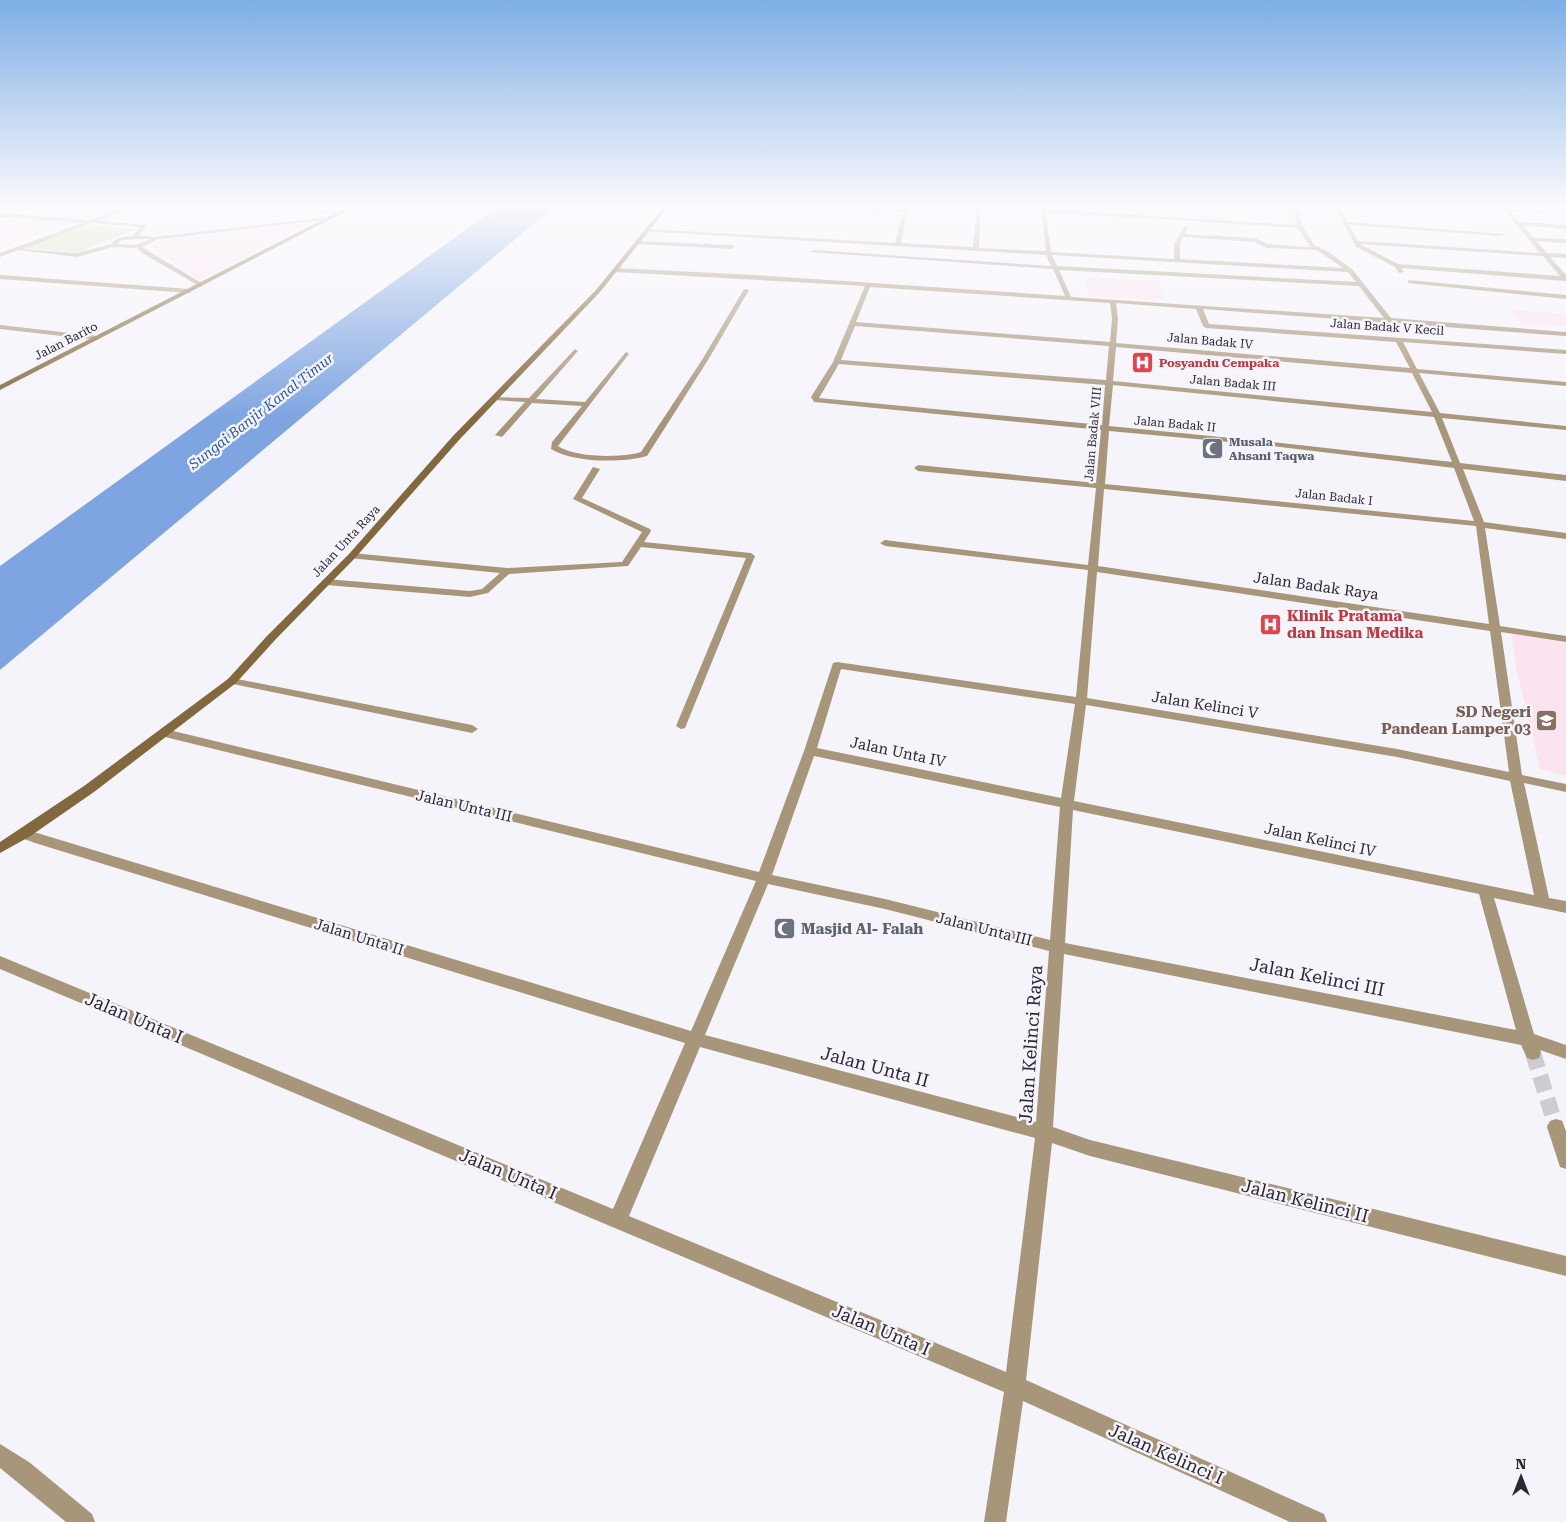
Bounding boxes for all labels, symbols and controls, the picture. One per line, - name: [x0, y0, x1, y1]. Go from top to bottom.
- street label: Jalan Badak V Kecil: [1330, 316, 1445, 338]
- street label: Jalan Barito: [32, 319, 100, 363]
- street label: Jalan Badak IV: [1167, 330, 1254, 352]
- water label: Sungai Banjir Kanal Timur: [185, 350, 337, 473]
- hospital icon: Posyandu Cempaka: [1131, 351, 1155, 375]
- place label: Posyandu Cempaka: [1159, 356, 1279, 370]
- street label: Jalan Badak III: [1189, 372, 1277, 394]
- street label: Jalan Badak VIII: [1082, 386, 1104, 482]
- street label: Jalan Badak II: [1133, 413, 1217, 435]
- place label: Musala Ahsani Taqwa: [1229, 435, 1314, 463]
- mosque icon: Musala Ahsani Taqwa: [1201, 437, 1225, 461]
- street label: Jalan Badak I: [1295, 486, 1373, 508]
- street label: Jalan Unta Raya: [309, 502, 383, 580]
- street label: Jalan Badak Raya: [1252, 568, 1380, 604]
- place label: Klinik Pratama dan Insan Medika: [1287, 607, 1423, 642]
- hospital icon: Klinik Pratama dan Insan Medika: [1259, 613, 1283, 637]
- street label: Jalan Kelinci V: [1150, 688, 1260, 722]
- place label: SD Negeri Pandean Lamper 03: [1381, 703, 1532, 738]
- school or university icon: SD Negeri Pandean Lamper 03: [1535, 709, 1559, 733]
- street label: Jalan Unta IV: [848, 733, 948, 771]
- street label: Jalan Unta III: [414, 786, 514, 826]
- street label: Jalan Kelinci IV: [1263, 819, 1378, 861]
- street label: Jalan Unta III: [934, 908, 1034, 950]
- street label: Jalan Unta II: [312, 915, 406, 959]
- mosque icon: Masjid Al- Falah: [773, 917, 797, 941]
- place label: Masjid Al- Falah: [801, 920, 923, 938]
- street label: Jalan Kelinci III: [1248, 953, 1386, 1000]
- street label: Jalan Kelinci Raya: [1015, 964, 1047, 1124]
- street label: Jalan Unta I: [82, 987, 186, 1048]
- street label: Jalan Unta II: [819, 1042, 931, 1091]
- street label: Jalan Unta I: [456, 1143, 560, 1204]
- street label: Jalan Kelinci II: [1239, 1175, 1371, 1226]
- street label: Jalan Unta I: [829, 1299, 933, 1360]
- street label: Jalan Kelinci I: [1106, 1419, 1227, 1488]
- north arrow: [1496, 1452, 1546, 1502]
- text: N: [1516, 1456, 1527, 1472]

